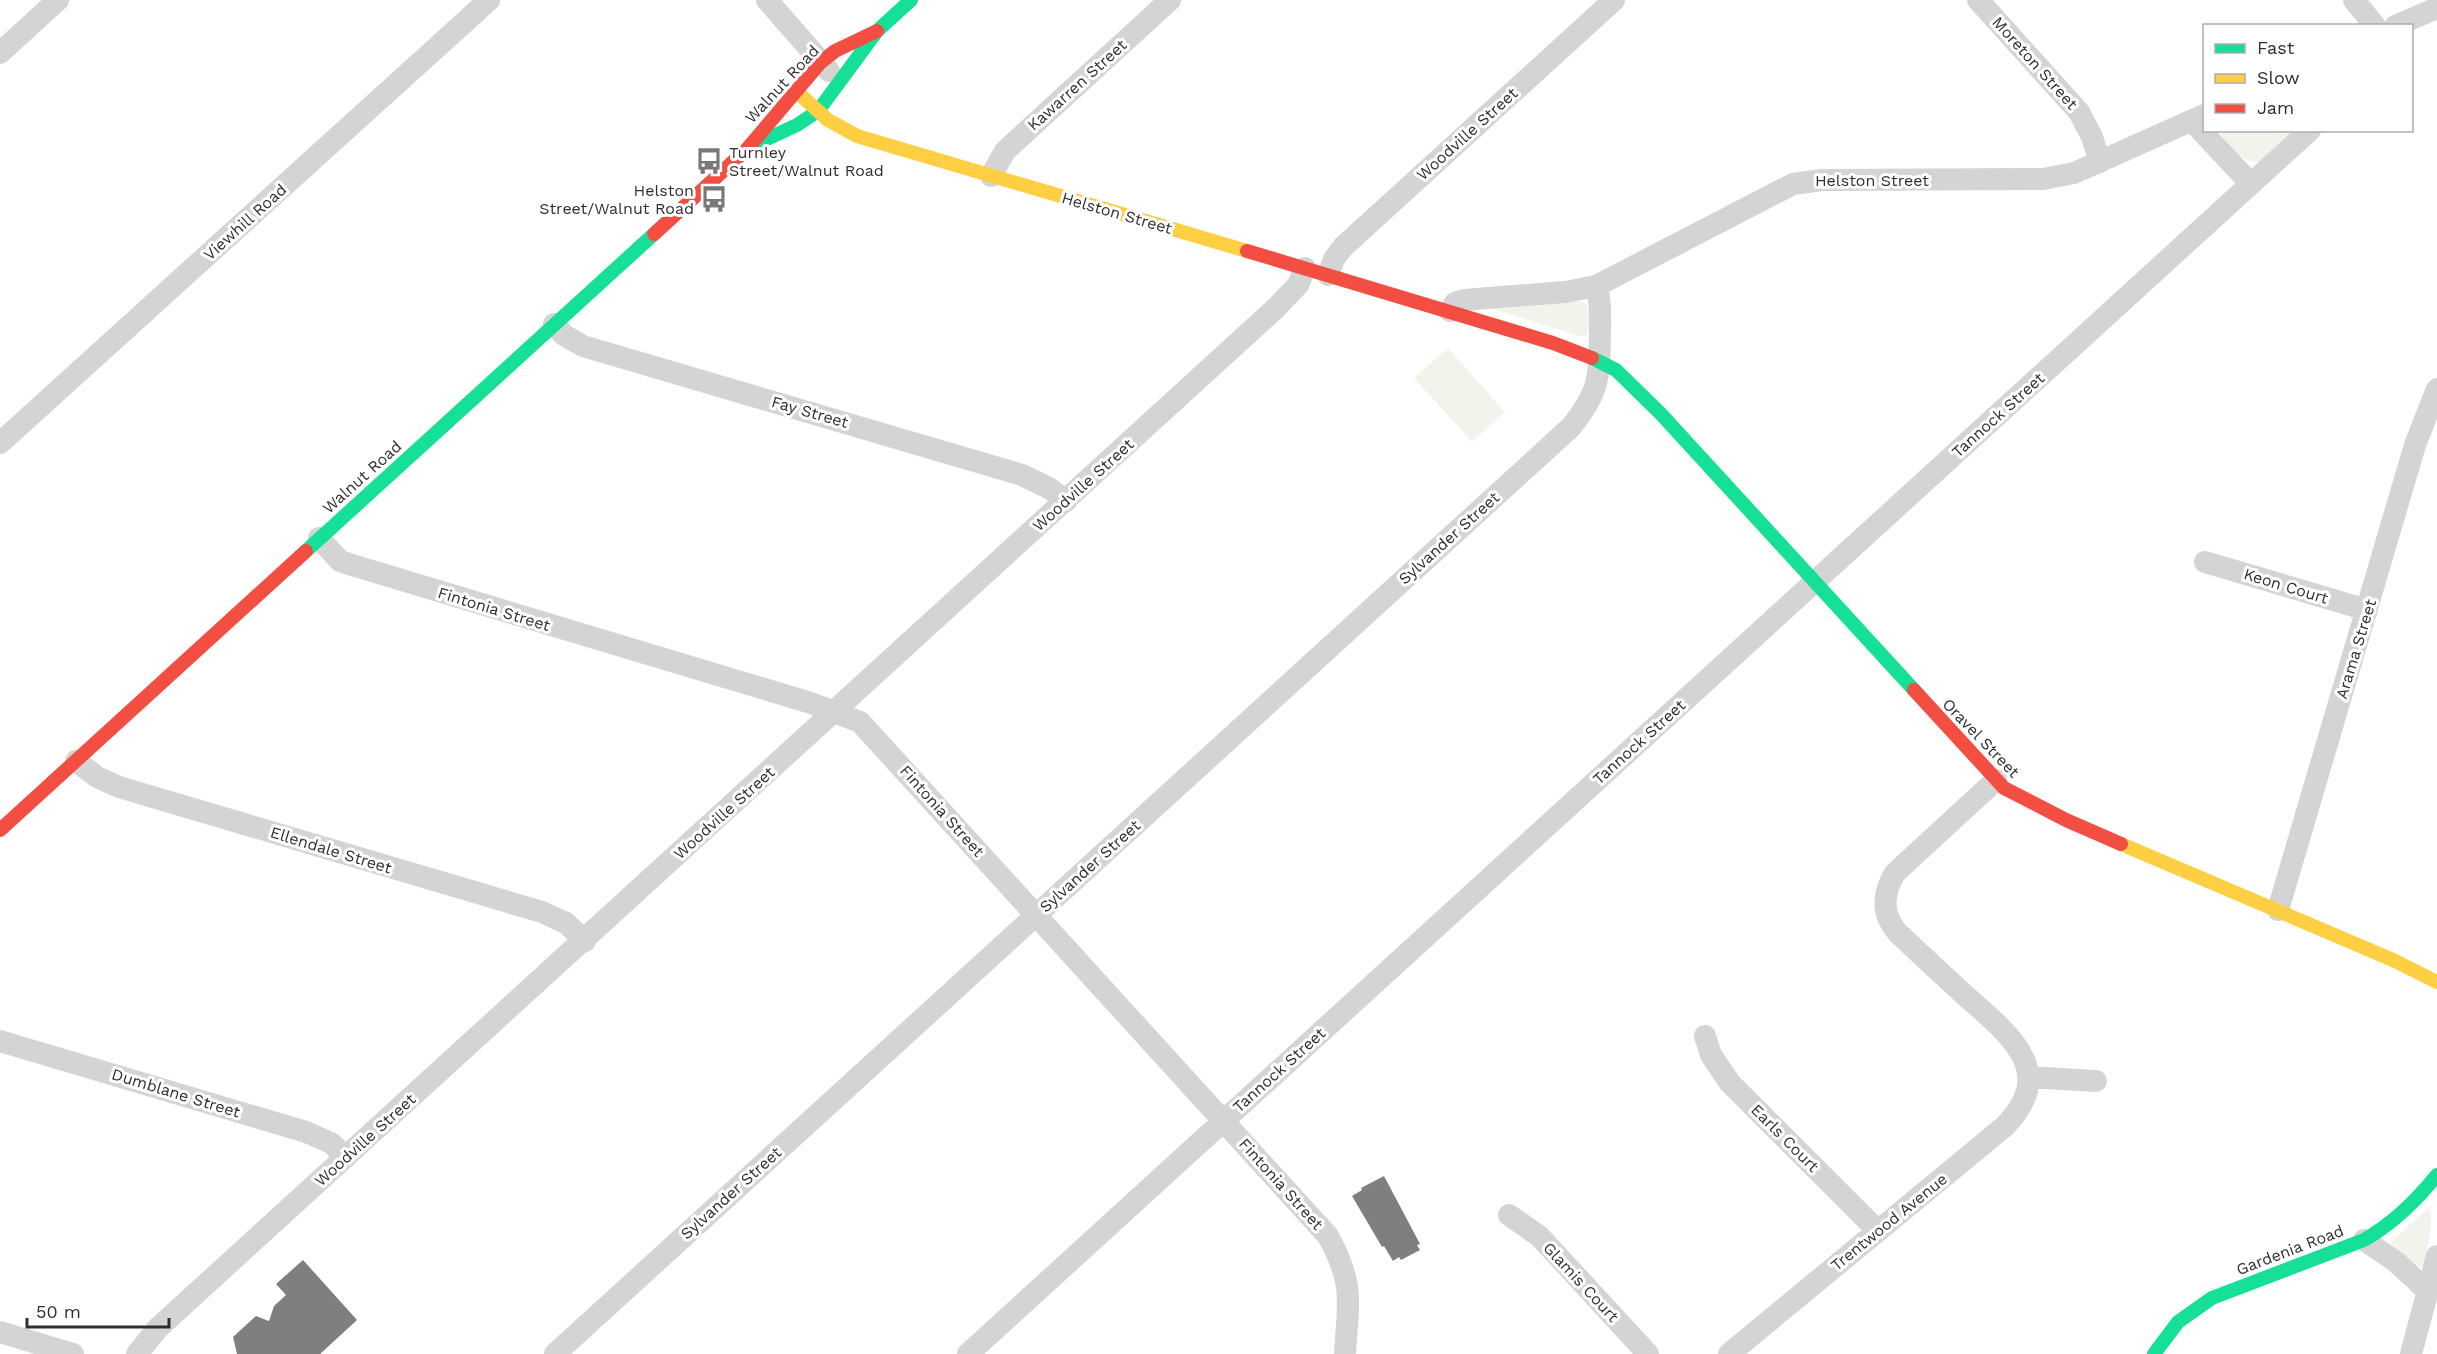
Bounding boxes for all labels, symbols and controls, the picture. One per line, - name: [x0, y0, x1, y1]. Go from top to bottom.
- street label: Moreton Street: [1988, 13, 2082, 114]
- legend: [2203, 24, 2413, 132]
- street label: Kawarren Street: [1023, 35, 1131, 135]
- text: Fast: [2257, 37, 2295, 58]
- street label: Walnut Road: [741, 41, 823, 127]
- text: Slow: [2257, 67, 2300, 88]
- street label: Woodville Street: [1413, 83, 1522, 184]
- text: Jam: [2257, 97, 2294, 118]
- place label: Turnley Street/Walnut Road: [729, 143, 884, 180]
- bus stop icon: Turnley Street/Walnut Road: [694, 146, 724, 176]
- street label: Helston Street: [1815, 171, 1929, 190]
- street label: Viewhill Road: [200, 180, 290, 264]
- place label: Helston Street/Walnut Road: [539, 181, 694, 218]
- bus stop icon: Helston Street/Walnut Road: [699, 184, 729, 214]
- street label: Helston Street: [1060, 188, 1175, 238]
- street label: Tannock Street: [1948, 368, 2048, 461]
- street label: Fay Street: [769, 392, 851, 432]
- street label: Woodville Street: [1029, 434, 1138, 535]
- street label: Walnut Road: [319, 437, 405, 517]
- street label: Sylvander Street: [1395, 488, 1503, 588]
- street label: Keon Court: [2242, 564, 2331, 608]
- street label: Fintonia Street: [435, 583, 553, 635]
- street label: Arama Street: [2332, 596, 2380, 701]
- street label: Tannock Street: [1589, 695, 1689, 788]
- street label: Oravel Street: [1939, 695, 2024, 782]
- street label: Fintonia Street: [896, 761, 988, 861]
- street label: Woodville Street: [670, 762, 779, 863]
- street label: Sylvander Street: [1036, 816, 1144, 916]
- street label: Ellendale Street: [268, 823, 394, 878]
- street label: Tannock Street: [1229, 1023, 1329, 1116]
- street label: Dumblane Street: [109, 1064, 243, 1122]
- street label: Woodville Street: [311, 1089, 420, 1190]
- street label: Earls Court: [1747, 1100, 1823, 1176]
- street label: Fintonia Street: [1235, 1134, 1327, 1234]
- street label: Sylvander Street: [677, 1143, 785, 1243]
- street label: Trentwood Avenue: [1827, 1169, 1951, 1275]
- street label: Gardenia Road: [2234, 1221, 2346, 1279]
- street label: Glamis Court: [1539, 1238, 1623, 1326]
- scale bar: [27, 1291, 170, 1329]
- text: 50 m: [36, 1301, 81, 1322]

